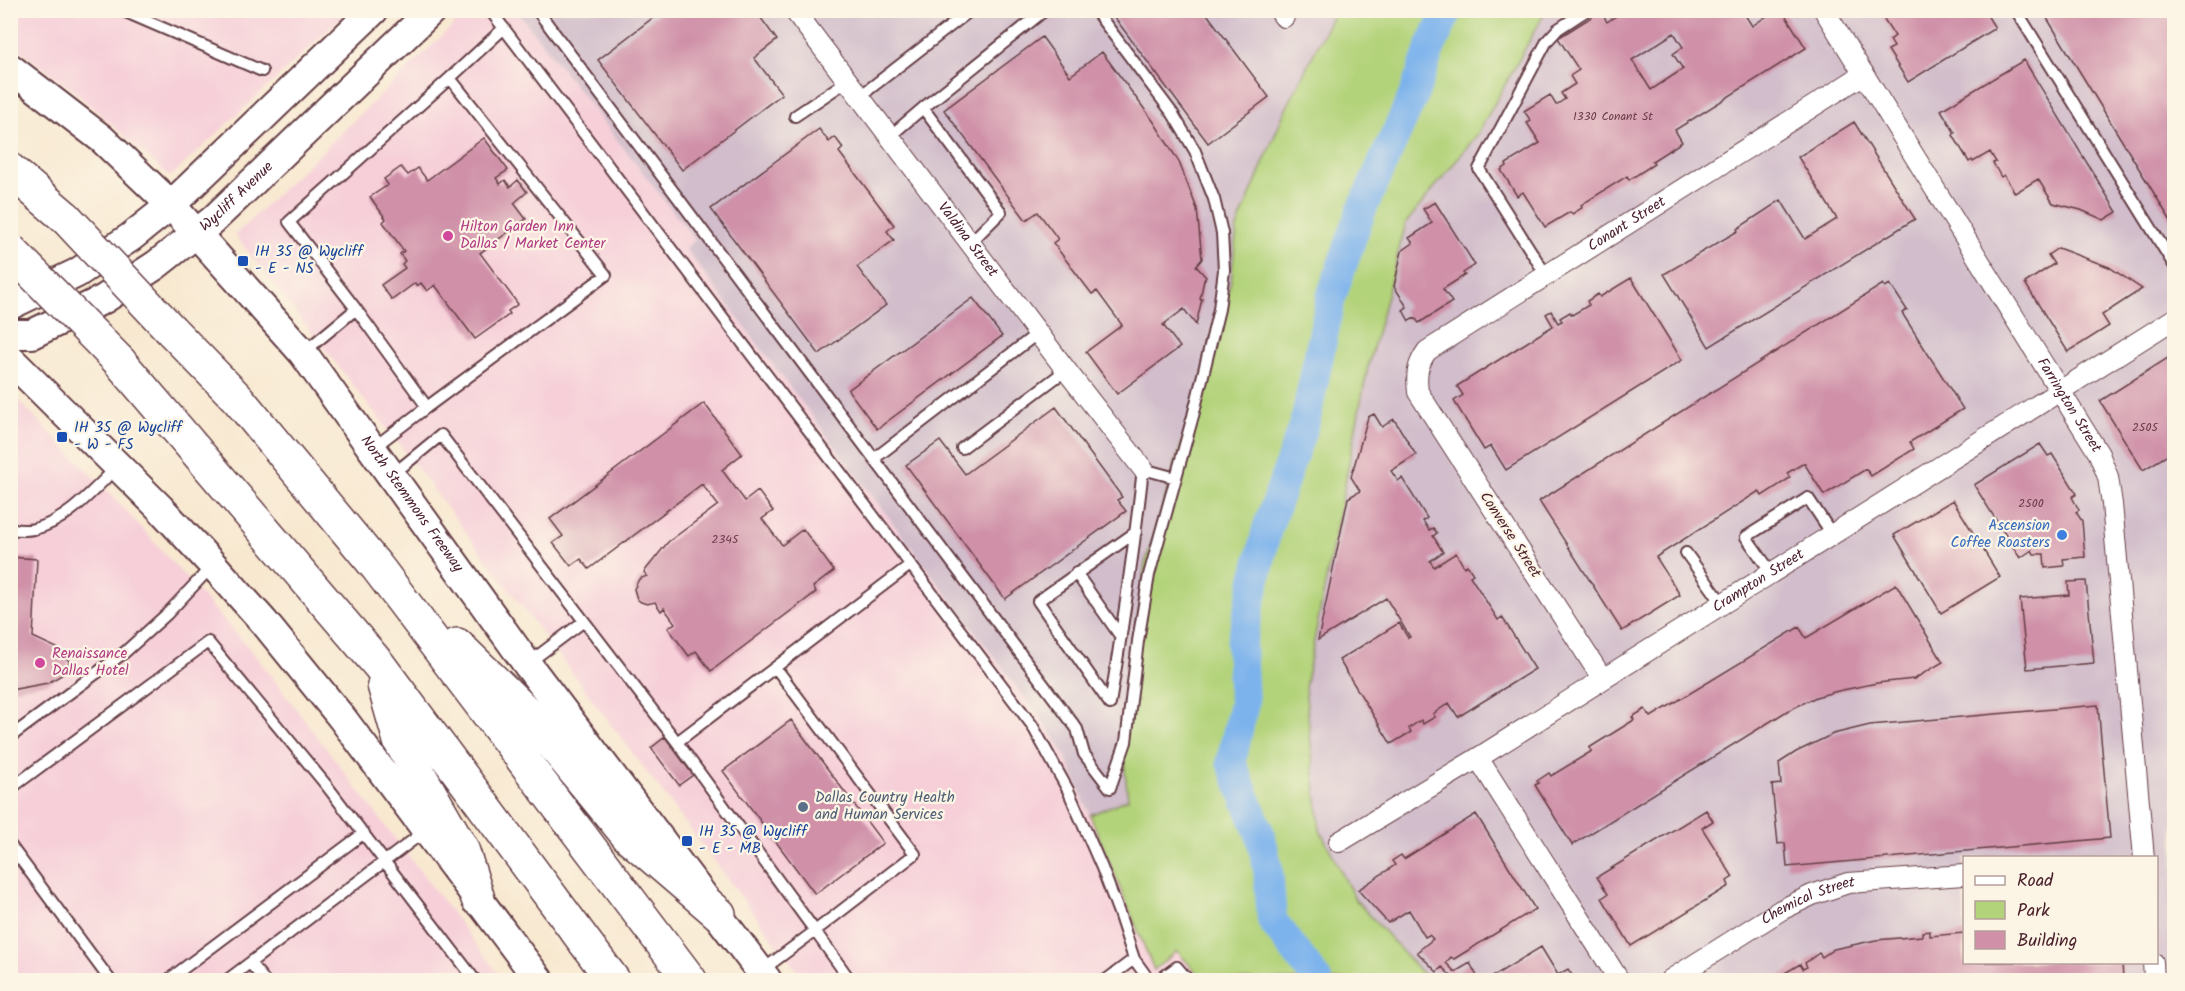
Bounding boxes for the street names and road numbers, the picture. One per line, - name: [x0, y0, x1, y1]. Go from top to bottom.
- street label: Wycliff Avenue: [195, 156, 279, 238]
- street label: Conant Street: [1583, 190, 1671, 258]
- street label: Valdina Street: [931, 197, 1004, 283]
- street label: Farrington Street: [2030, 353, 2108, 458]
- street label: North Stemmons Freeway: [354, 430, 470, 578]
- street label: Converse Street: [1473, 487, 1547, 583]
- street label: Crampton Street: [1708, 543, 1809, 619]
- street label: Chemical Street: [1756, 871, 1856, 932]

